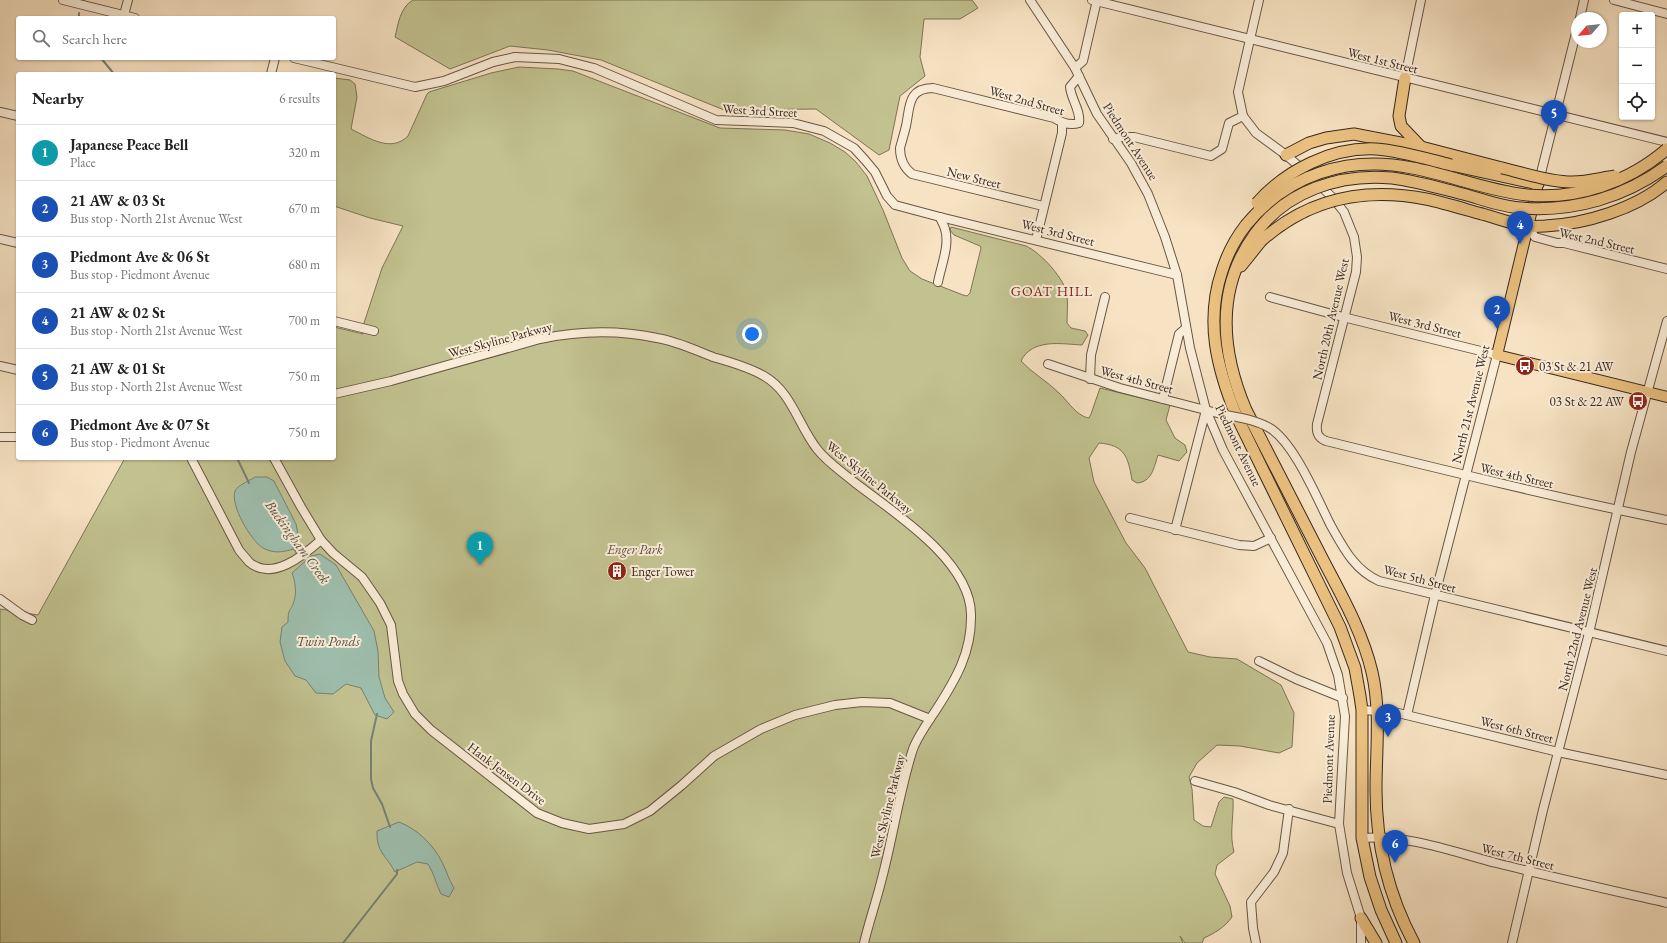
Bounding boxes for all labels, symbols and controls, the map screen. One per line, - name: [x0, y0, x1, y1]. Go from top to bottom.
- north arrow: [1571, 12, 1607, 48]
- map controls: [1619, 12, 1655, 120]
- button: +: [1619, 12, 1655, 48]
- search box: [16, 16, 336, 60]
- icon: search: [30, 27, 52, 49]
- text: Search here: [62, 29, 127, 48]
- street label: West 1st Street: [1346, 43, 1420, 77]
- button: −: [1619, 48, 1655, 84]
- street label: West 2nd Street: [987, 82, 1066, 119]
- button: locate: [1619, 84, 1655, 120]
- text: Nearby: [32, 87, 84, 109]
- text: 6 results: [279, 90, 320, 107]
- street label: Piedmont Avenue: [1099, 99, 1162, 183]
- street label: West 3rd Street: [722, 100, 798, 121]
- pin: 5: [1541, 100, 1567, 133]
- text: Japanese Peace Bell: [70, 135, 188, 154]
- text: 1: [42, 144, 48, 161]
- text: 320 m: [289, 144, 320, 161]
- text: Place: [70, 154, 96, 171]
- street label: New Street: [945, 163, 1003, 192]
- text: 21 AW & 03 St: [70, 191, 165, 210]
- text: 2: [42, 200, 48, 217]
- text: 670 m: [289, 200, 320, 217]
- text: Bus stop · North 21st Avenue West: [70, 210, 242, 227]
- pin: 4: [1507, 211, 1533, 244]
- street label: West 3rd Street: [1019, 215, 1096, 250]
- street label: West 2nd Street: [1557, 223, 1637, 257]
- text: Piedmont Ave & 06 St: [70, 247, 210, 266]
- text: 3: [42, 256, 48, 273]
- text: 680 m: [289, 256, 320, 273]
- street label: North 20th Avenue West: [1308, 257, 1353, 382]
- text: Bus stop · Piedmont Avenue: [70, 266, 210, 283]
- district label: GOAT HILL: [1011, 282, 1093, 300]
- pin: 2: [1484, 296, 1510, 329]
- text: 21 AW & 02 St: [70, 303, 165, 322]
- street label: West 3rd Street: [1386, 307, 1463, 342]
- text: 4: [42, 312, 48, 329]
- text: 700 m: [289, 312, 320, 329]
- street label: West Skyline Parkway: [446, 317, 554, 362]
- text: Bus stop · North 21st Avenue West: [70, 322, 242, 339]
- your location: [742, 324, 762, 344]
- street label: North 21st Avenue West: [1448, 343, 1493, 465]
- bus stop icon: 03 St & 21 AW: [1514, 355, 1536, 377]
- place label: 03 St & 21 AW: [1539, 358, 1614, 375]
- text: 21 AW & 01 St: [70, 359, 165, 378]
- street label: West 4th Street: [1099, 362, 1175, 397]
- text: 5: [42, 368, 48, 385]
- text: 750 m: [289, 368, 320, 385]
- text: Bus stop · North 21st Avenue West: [70, 378, 242, 395]
- bus stop icon: 03 St & 22 AW: [1627, 390, 1649, 412]
- place label: 03 St & 22 AW: [1550, 393, 1625, 410]
- street label: Piedmont Avenue: [1211, 401, 1266, 489]
- text: Piedmont Ave & 07 St: [70, 415, 210, 434]
- text: 6: [42, 424, 48, 441]
- text: 750 m: [289, 424, 320, 441]
- text: Bus stop · Piedmont Avenue: [70, 434, 210, 451]
- street label: West Skyline Parkway: [823, 437, 917, 518]
- street label: West 4th Street: [1479, 459, 1555, 492]
- water label: Buckingham Creek: [261, 496, 335, 588]
- pin: 1: [467, 532, 493, 565]
- park label: Enger Park: [606, 541, 663, 558]
- building icon: Enger Tower: [606, 560, 628, 582]
- street label: West 5th Street: [1382, 561, 1458, 596]
- place label: Enger Tower: [631, 563, 695, 580]
- street label: North 22nd Avenue West: [1554, 566, 1601, 693]
- water label: Twin Ponds: [296, 632, 360, 650]
- pin: 3: [1375, 704, 1401, 737]
- street label: West 6th Street: [1479, 712, 1555, 747]
- street label: Piedmont Avenue: [1318, 714, 1339, 804]
- street label: Hank Jensen Drive: [464, 738, 549, 809]
- street label: West Skyline Parkway: [866, 752, 909, 860]
- pin: 6: [1382, 830, 1408, 863]
- street label: West 7th Street: [1480, 839, 1556, 874]

